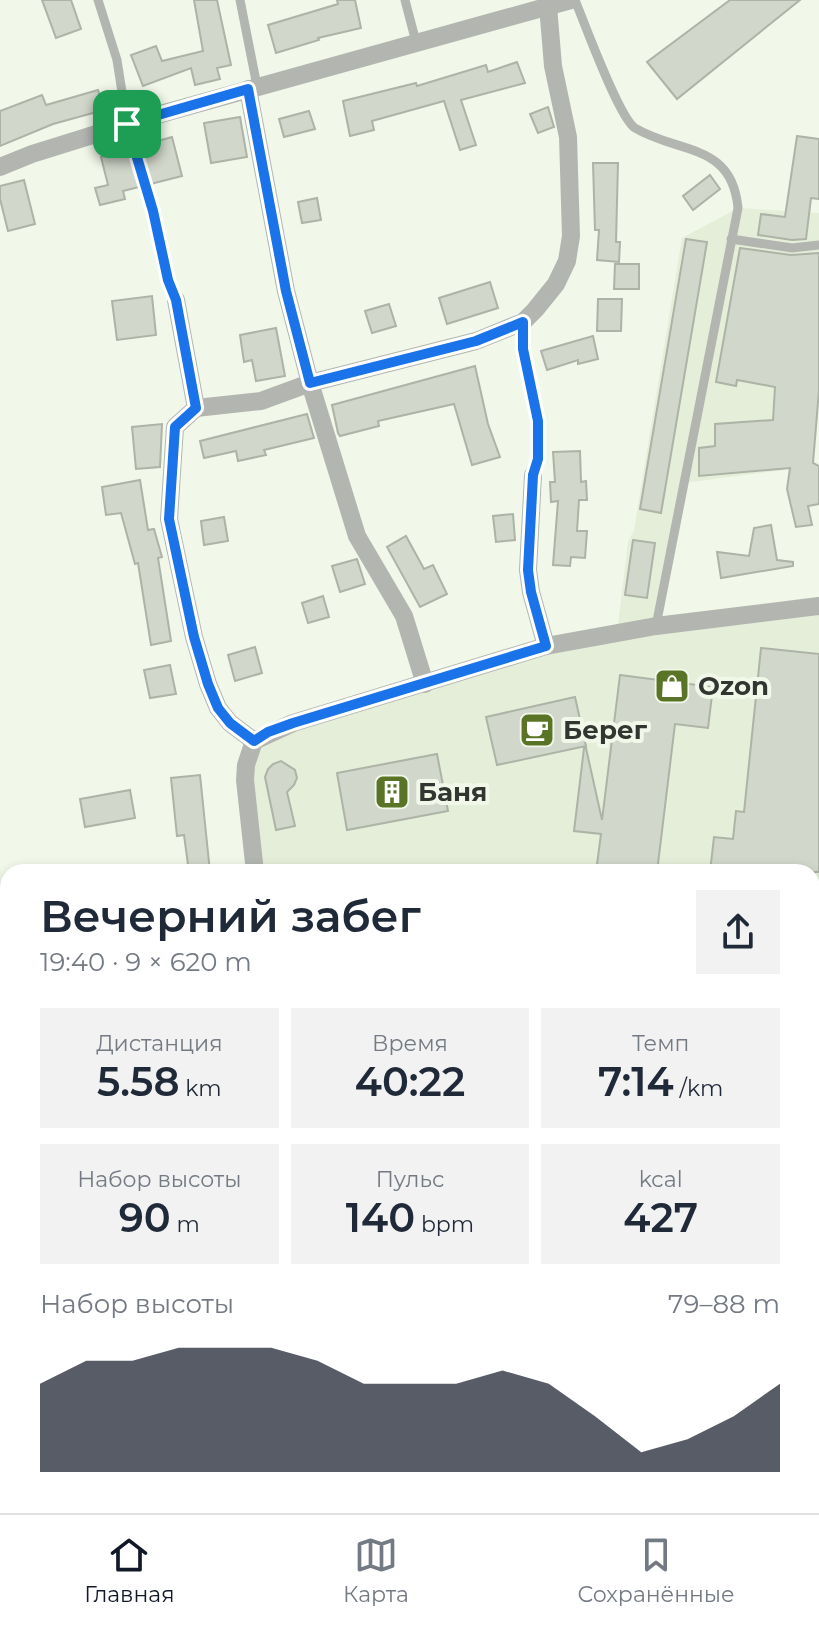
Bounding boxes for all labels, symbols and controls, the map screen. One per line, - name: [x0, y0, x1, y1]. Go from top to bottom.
- pin: [93, 90, 161, 158]
- icon: arrive: [105, 102, 149, 146]
- shop icon: Ozon: [653, 667, 691, 705]
- place label: Ozon: [698, 670, 769, 702]
- cafe icon: Берег: [518, 711, 556, 749]
- place label: Берег: [563, 714, 648, 746]
- building icon: Баня: [373, 773, 411, 811]
- place label: Баня: [418, 776, 487, 808]
- text: Вечерний забег: [40, 889, 421, 943]
- button: share: [696, 890, 780, 974]
- text: 19:40 · 9 × 620 m: [40, 946, 252, 978]
- text: Дистанция: [96, 1030, 223, 1057]
- text: Время: [372, 1030, 448, 1057]
- text: Темп: [632, 1030, 689, 1057]
- text: 5.58: [97, 1057, 180, 1106]
- text: 40:22: [355, 1057, 465, 1106]
- text: 7:14: [598, 1057, 674, 1106]
- text: km: [180, 1075, 222, 1102]
- text: /km: [674, 1075, 723, 1102]
- text: Набор высоты: [77, 1166, 241, 1193]
- text: Пульс: [376, 1166, 444, 1193]
- text: kcal: [639, 1166, 683, 1193]
- text: 90: [119, 1193, 171, 1242]
- text: 140: [346, 1193, 415, 1242]
- text: 427: [623, 1193, 698, 1242]
- text: m: [171, 1211, 200, 1238]
- text: bpm: [415, 1211, 474, 1238]
- text: Набор высоты: [40, 1288, 234, 1320]
- text: 79–88 m: [668, 1288, 780, 1320]
- tab: Главная: [84, 1533, 175, 1608]
- tab: Карта: [343, 1533, 409, 1608]
- tab: Сохранённые: [577, 1533, 735, 1608]

